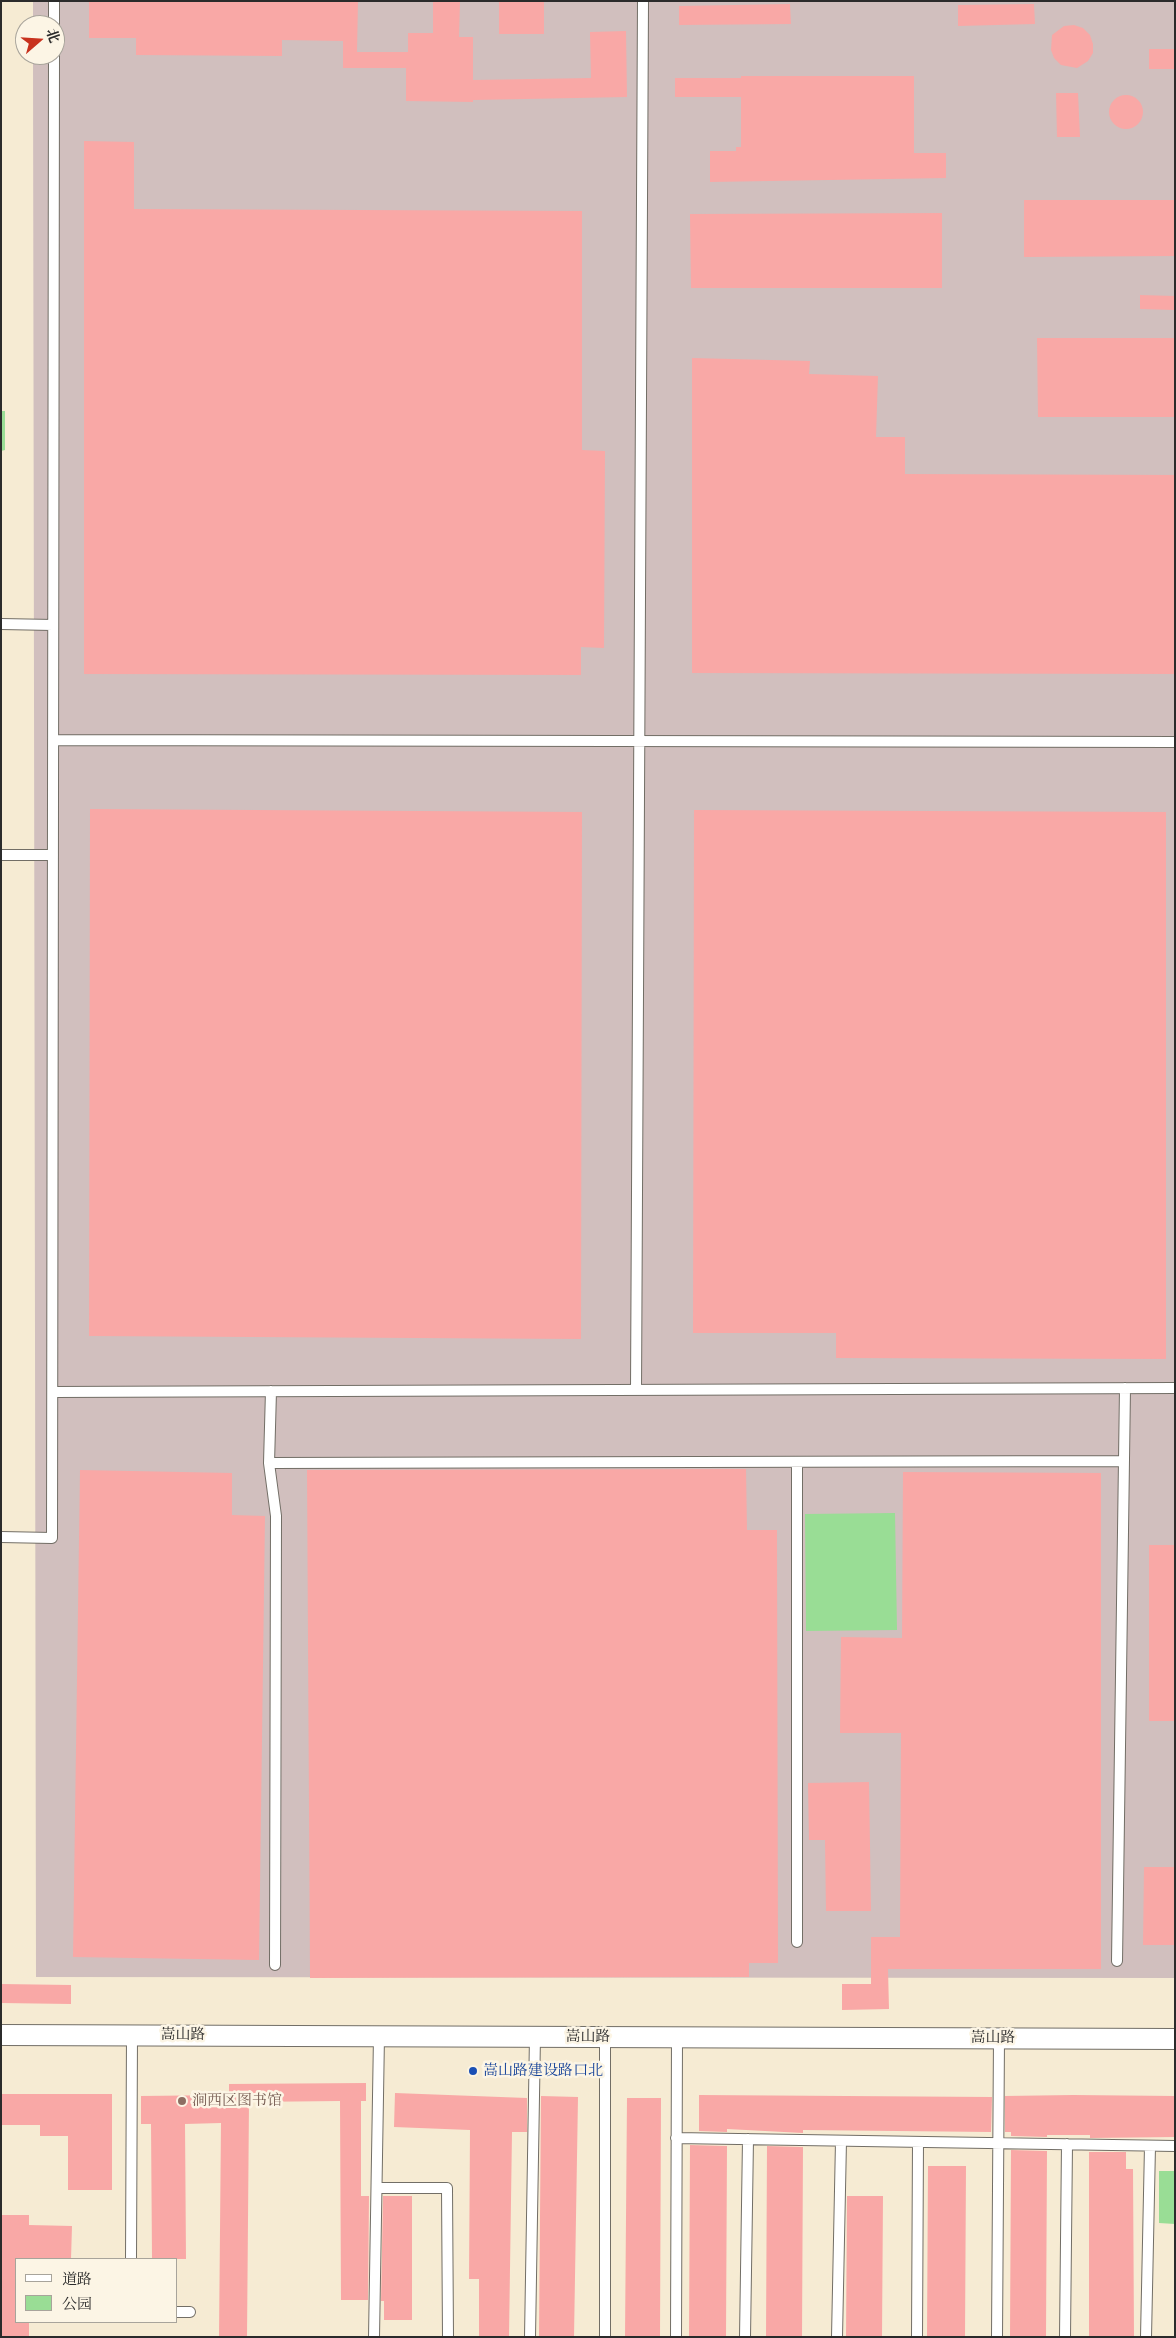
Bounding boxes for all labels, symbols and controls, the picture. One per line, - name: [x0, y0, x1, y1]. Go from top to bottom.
- north arrow: [15, 15, 65, 65]
- text: 北: [42, 26, 65, 45]
- street label: 嵩山路: [161, 2026, 205, 2044]
- street label: 嵩山路: [566, 2028, 610, 2046]
- street label: 嵩山路: [971, 2029, 1015, 2047]
- place label: 嵩山路建设路口北: [483, 2062, 603, 2080]
- marker: 嵩山路建设路口北: [467, 2065, 479, 2077]
- place label: 涧西区图书馆: [192, 2092, 282, 2110]
- marker: 涧西区图书馆: [176, 2095, 188, 2107]
- legend: [15, 2258, 178, 2323]
- text: 道路: [62, 2268, 92, 2289]
- text: 公园: [62, 2293, 92, 2314]

